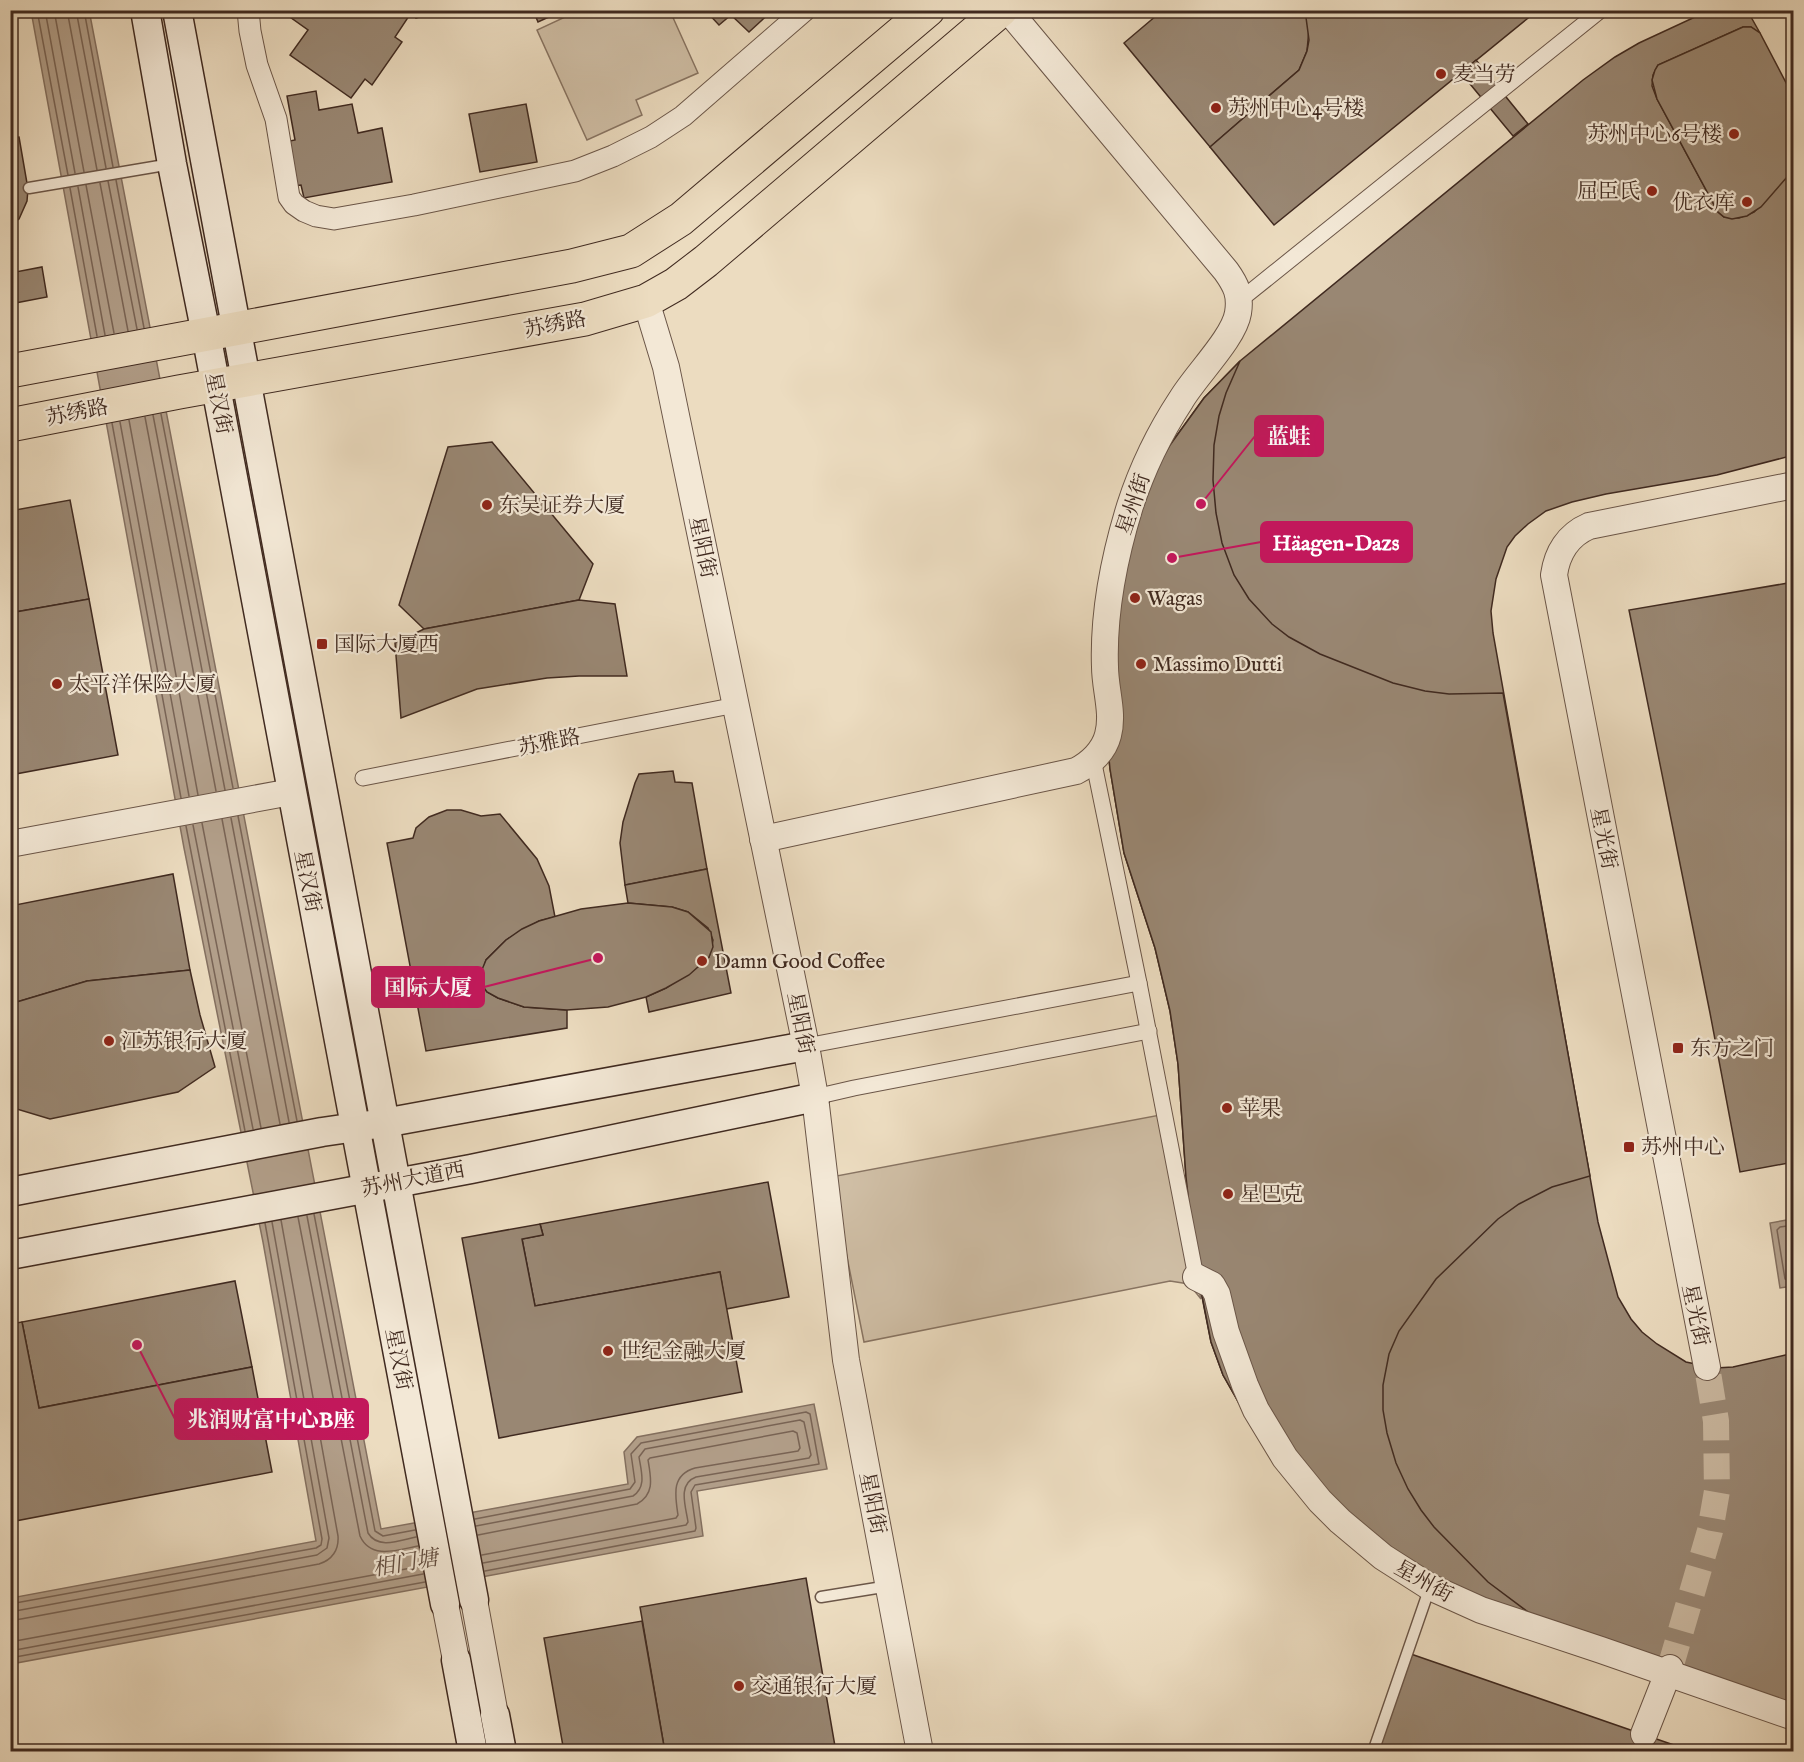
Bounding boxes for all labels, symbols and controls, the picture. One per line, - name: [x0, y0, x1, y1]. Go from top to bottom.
- place label: 麦当劳: [1453, 62, 1516, 89]
- marker: 麦当劳: [1434, 67, 1448, 81]
- place label: 苏州中心4号楼: [1228, 96, 1364, 123]
- marker: 苏州中心4号楼: [1209, 101, 1223, 115]
- place label: 苏州中心6号楼: [1587, 122, 1722, 149]
- marker: 苏州中心6号楼: [1727, 127, 1741, 141]
- place label: 屈臣氏: [1577, 179, 1640, 206]
- marker: 屈臣氏: [1645, 184, 1659, 198]
- place label: 优衣库: [1672, 190, 1735, 217]
- marker: 优衣库: [1740, 195, 1754, 209]
- street label: 苏绣路: [522, 306, 589, 345]
- street label: 星汉街: [198, 370, 237, 437]
- street label: 苏绣路: [44, 394, 111, 433]
- callout: 蓝蛙: [1255, 416, 1323, 456]
- text: 蓝蛙: [1267, 424, 1311, 452]
- street label: 星州街: [1111, 470, 1157, 539]
- place label: 东吴证券大厦: [499, 493, 625, 520]
- marker: 东吴证券大厦: [480, 498, 494, 512]
- street label: 星阳街: [682, 514, 721, 581]
- callout: Häagen-Dazs: [1261, 522, 1412, 562]
- text: Häagen-Dazs: [1273, 530, 1400, 558]
- place label: Wagas: [1147, 586, 1203, 613]
- marker: Wagas: [1128, 591, 1142, 605]
- place label: 国际大厦西: [334, 632, 439, 659]
- marker: 国际大厦西: [315, 637, 329, 651]
- place label: Massimo Dutti: [1153, 652, 1282, 679]
- marker: Massimo Dutti: [1134, 657, 1148, 671]
- place label: 太平洋保险大厦: [69, 672, 216, 699]
- marker: 太平洋保险大厦: [50, 677, 64, 691]
- street label: 苏雅路: [516, 724, 583, 763]
- street label: 星光街: [1583, 805, 1622, 872]
- street label: 星汉街: [287, 848, 326, 915]
- place label: Damn Good Coffee: [714, 949, 885, 976]
- marker: Damn Good Coffee: [695, 954, 709, 968]
- callout: 国际大厦: [372, 967, 484, 1007]
- text: 国际大厦: [384, 975, 472, 1003]
- street label: 星阳街: [780, 990, 819, 1057]
- place label: 江苏银行大厦: [121, 1029, 247, 1056]
- marker: 江苏银行大厦: [102, 1034, 116, 1048]
- place label: 东方之门: [1690, 1036, 1774, 1063]
- marker: 东方之门: [1671, 1041, 1685, 1055]
- place label: 苹果: [1239, 1096, 1281, 1123]
- marker: 苹果: [1220, 1101, 1234, 1115]
- place label: 苏州中心: [1641, 1135, 1725, 1162]
- marker: 苏州中心: [1622, 1140, 1636, 1154]
- street label: 苏州大道西: [359, 1157, 467, 1204]
- place label: 星巴克: [1240, 1182, 1303, 1209]
- marker: 星巴克: [1221, 1187, 1235, 1201]
- street label: 星光街: [1675, 1282, 1714, 1349]
- street label: 星汉街: [378, 1326, 417, 1393]
- place label: 世纪金融大厦: [620, 1339, 746, 1366]
- marker: 世纪金融大厦: [601, 1344, 615, 1358]
- callout: 兆润财富中心B座: [175, 1399, 368, 1439]
- text: 兆润财富中心B座: [187, 1407, 355, 1435]
- street label: 星阳街: [852, 1470, 891, 1537]
- water label: 相门塘: [370, 1544, 443, 1583]
- street label: 星州街: [1389, 1555, 1457, 1609]
- place label: 交通银行大厦: [751, 1674, 877, 1701]
- marker: 交通银行大厦: [732, 1679, 746, 1693]

